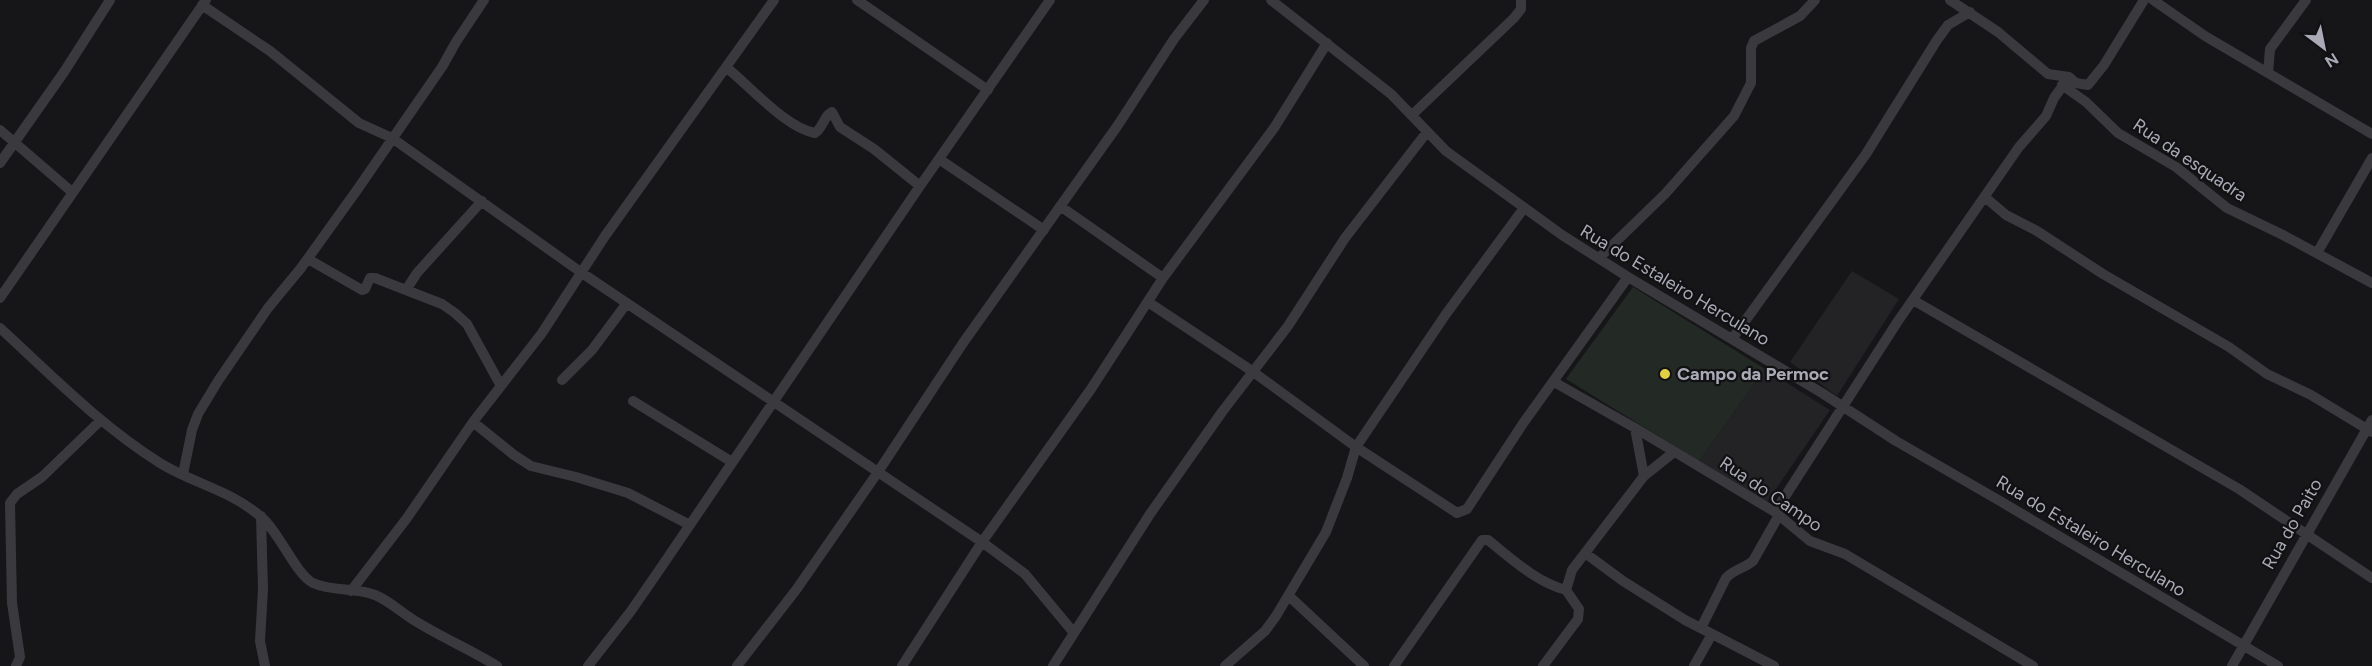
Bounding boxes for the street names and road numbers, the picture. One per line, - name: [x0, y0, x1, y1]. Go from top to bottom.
- street label: Rua da esquadra: [2129, 114, 2251, 206]
- street label: Rua do Estaleiro Herculano: [1576, 220, 1774, 350]
- street label: Rua do Campo: [1716, 452, 1826, 536]
- street label: Rua do Estaleiro Herculano: [1992, 471, 2190, 601]
- street label: Rua do Paito: [2257, 475, 2327, 573]

